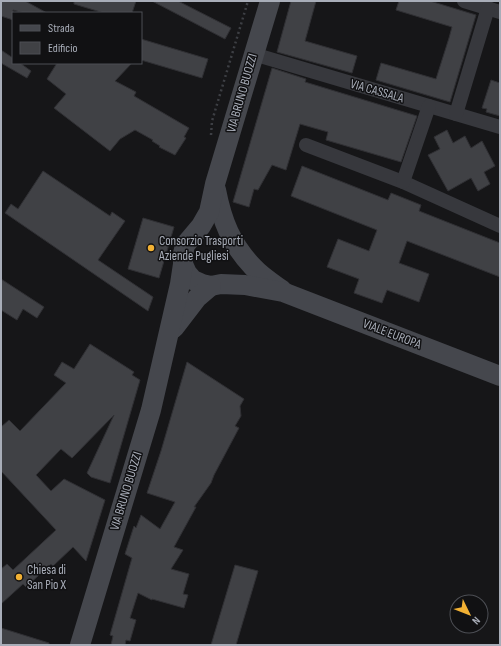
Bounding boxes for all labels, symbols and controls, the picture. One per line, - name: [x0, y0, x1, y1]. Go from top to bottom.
- legend: [12, 12, 142, 64]
- text: Strada: [48, 21, 75, 36]
- text: Edificio: [48, 41, 77, 56]
- street label: VIA BRUNO BUOZZI: [223, 52, 261, 134]
- street label: VIA CASSALA: [348, 76, 406, 106]
- place label: Consorzio Trasporti Aziende Pugliesi: [158, 233, 243, 264]
- marker: Consorzio Trasporti Aziende Pugliesi: [146, 243, 156, 253]
- street label: VIALE EUROPA: [361, 316, 424, 353]
- street label: VIA BRUNO BUOZZI: [106, 450, 146, 532]
- place label: Chiesa di San Pio X: [27, 562, 67, 593]
- marker: Chiesa di San Pio X: [14, 572, 24, 582]
- north arrow: [449, 594, 489, 634]
- text: N: [469, 614, 483, 627]

